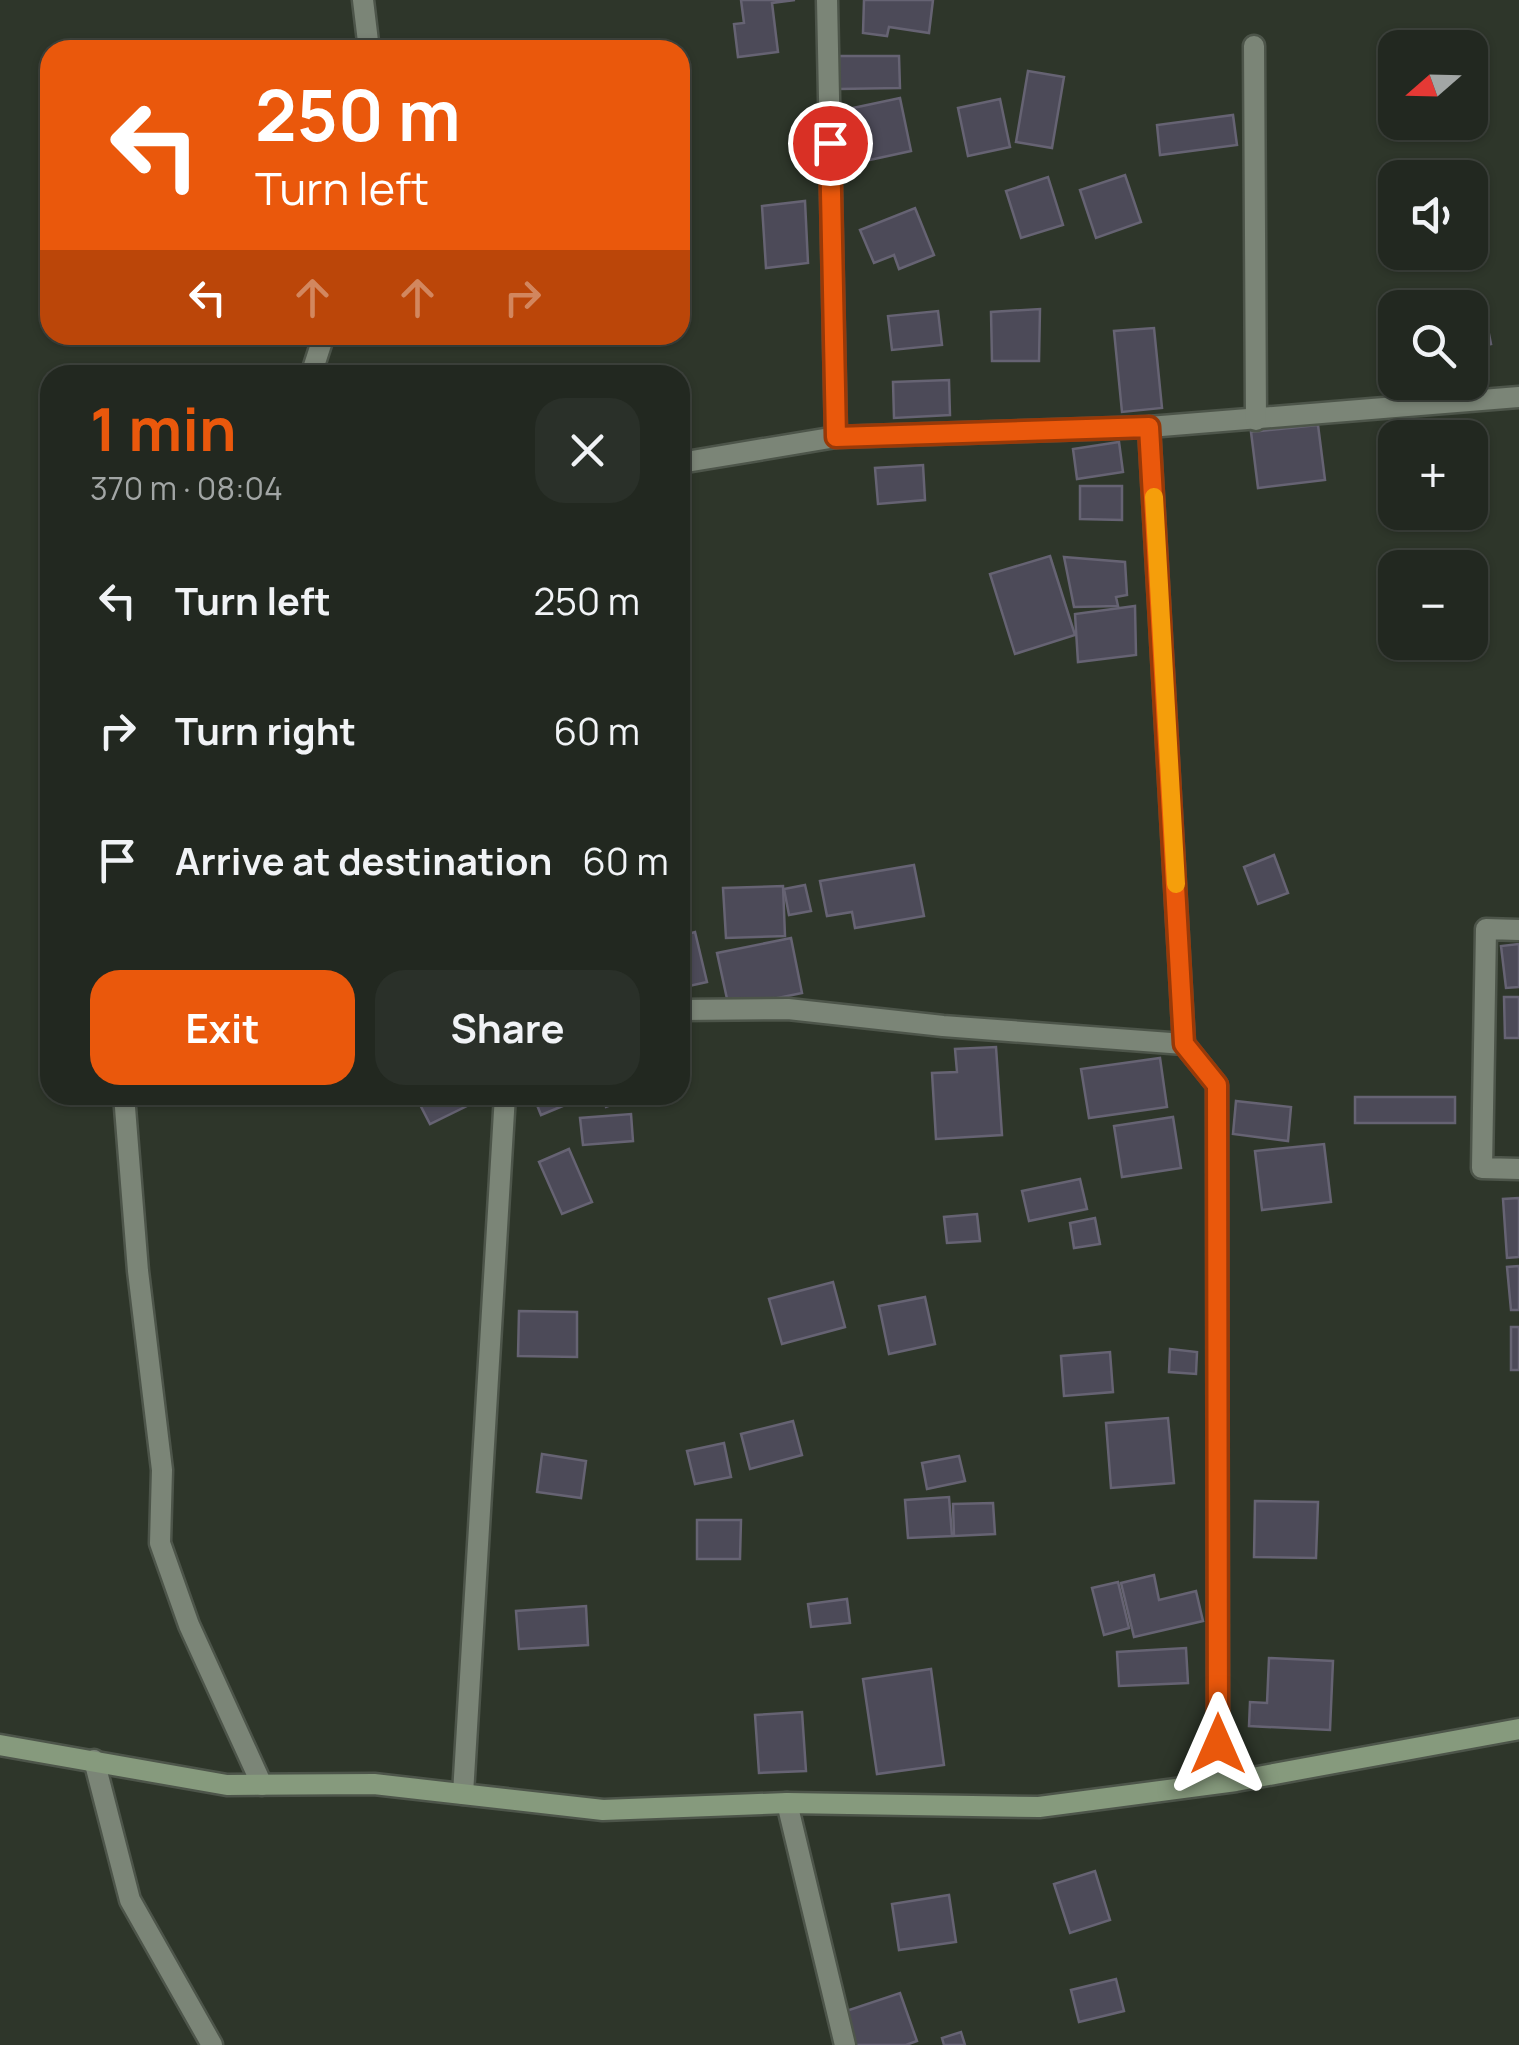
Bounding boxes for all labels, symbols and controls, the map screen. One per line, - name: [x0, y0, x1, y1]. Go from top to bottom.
- north arrow: [1378, 30, 1488, 140]
- map controls: [1378, 30, 1488, 660]
- text: 250 m: [255, 66, 461, 162]
- icon: left: [90, 80, 220, 210]
- pin: [788, 101, 873, 186]
- icon: arrive: [803, 116, 858, 171]
- text: Turn left: [255, 157, 429, 219]
- button: sound: [1378, 160, 1488, 270]
- icon: left: [180, 270, 235, 325]
- icon: ahead: [285, 270, 340, 325]
- icon: ahead: [390, 270, 445, 325]
- icon: right: [495, 270, 550, 325]
- button: search: [1378, 290, 1488, 400]
- text: 1 min: [90, 387, 237, 469]
- button: close: [535, 398, 640, 503]
- button: +: [1378, 420, 1488, 530]
- text: 370 m · 08:04: [90, 466, 283, 510]
- button: −: [1378, 550, 1488, 660]
- icon: left: [90, 573, 145, 628]
- text: Turn left: [175, 574, 331, 626]
- text: 250 m: [533, 574, 640, 626]
- icon: right: [90, 703, 145, 758]
- text: Turn right: [175, 704, 356, 756]
- text: 60 m: [553, 704, 640, 756]
- icon: arrive: [90, 833, 145, 888]
- text: Arrive at destination: [175, 834, 552, 886]
- text: 60 m: [582, 834, 669, 886]
- button: Exit: [90, 970, 355, 1085]
- button: Share: [375, 970, 640, 1085]
- position arrow: [1166, 1692, 1270, 1796]

